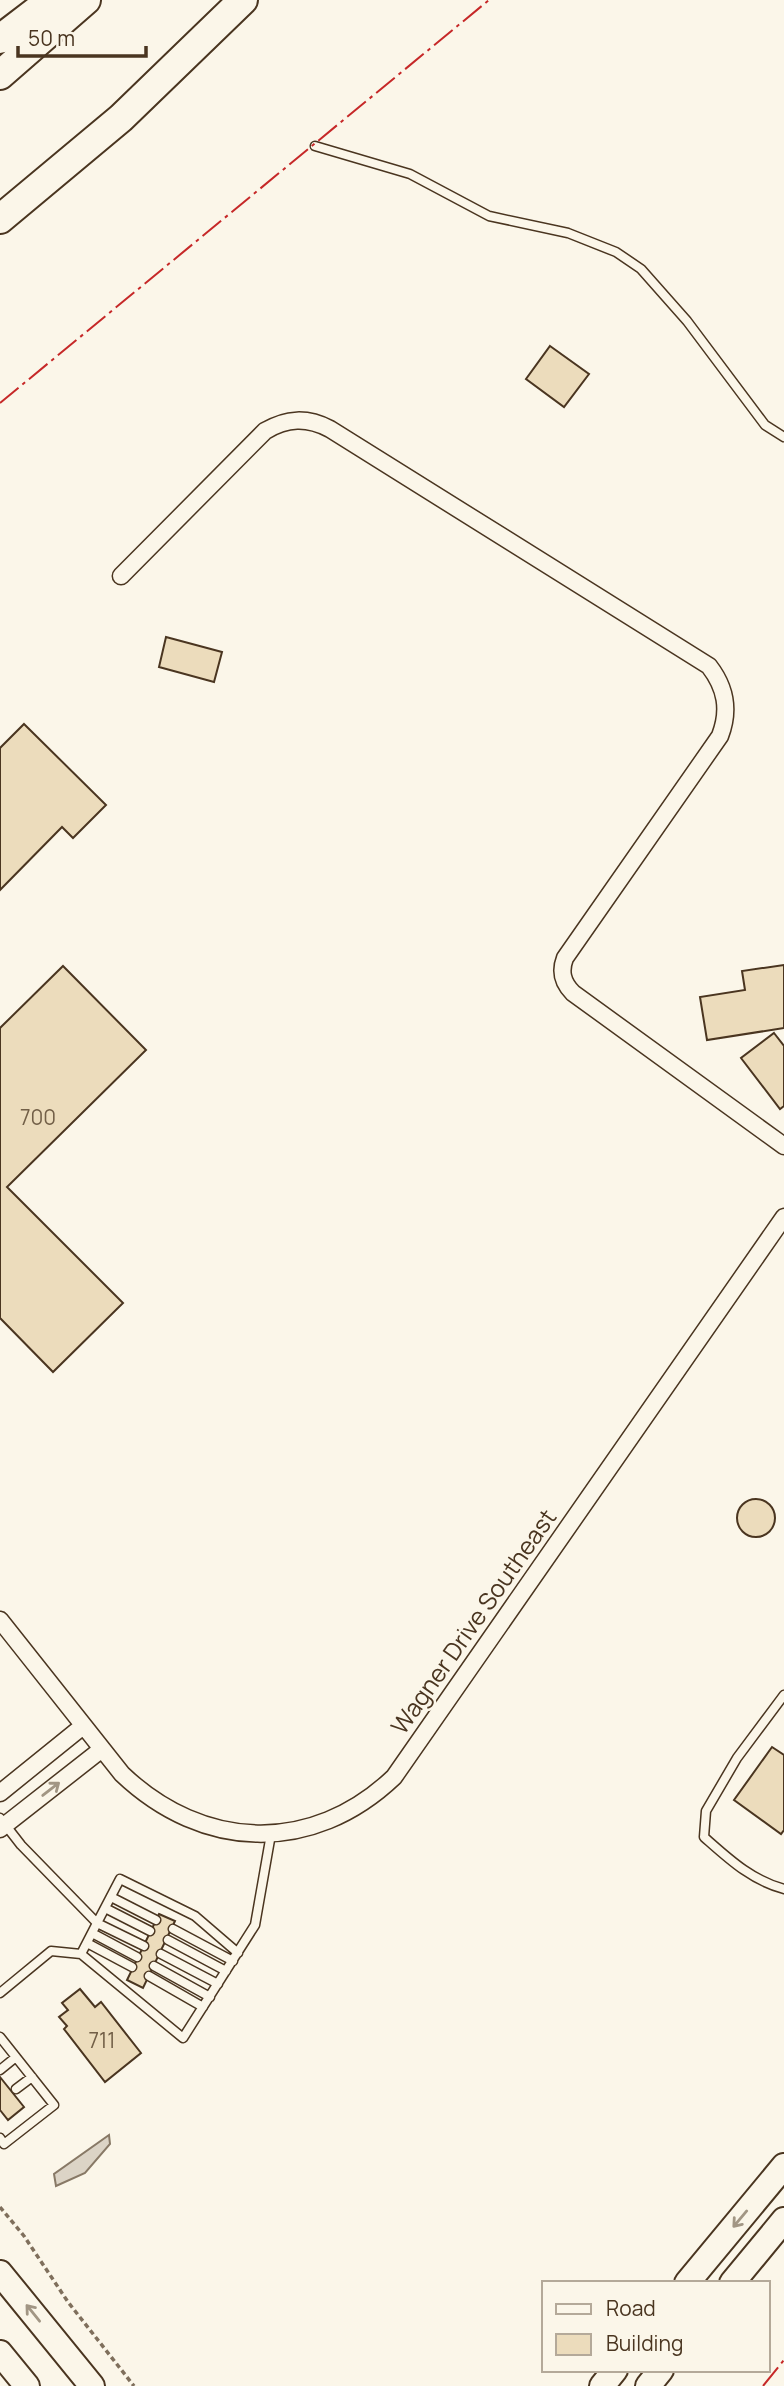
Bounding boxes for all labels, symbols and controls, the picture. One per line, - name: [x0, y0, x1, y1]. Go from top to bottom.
- scale bar: [18, 14, 145, 58]
- text: 50 m: [28, 24, 75, 52]
- house number: 700: [20, 1103, 56, 1131]
- street label: Wagner Drive Southeast: [382, 1502, 563, 1740]
- one-way arrow: [41, 1781, 60, 1796]
- house number: 711: [89, 2026, 115, 2054]
- one-way arrow: [733, 2209, 748, 2227]
- legend: [542, 2281, 770, 2372]
- text: Road: [606, 2294, 656, 2322]
- one-way arrow: [25, 2304, 41, 2322]
- text: Building: [606, 2329, 683, 2357]

